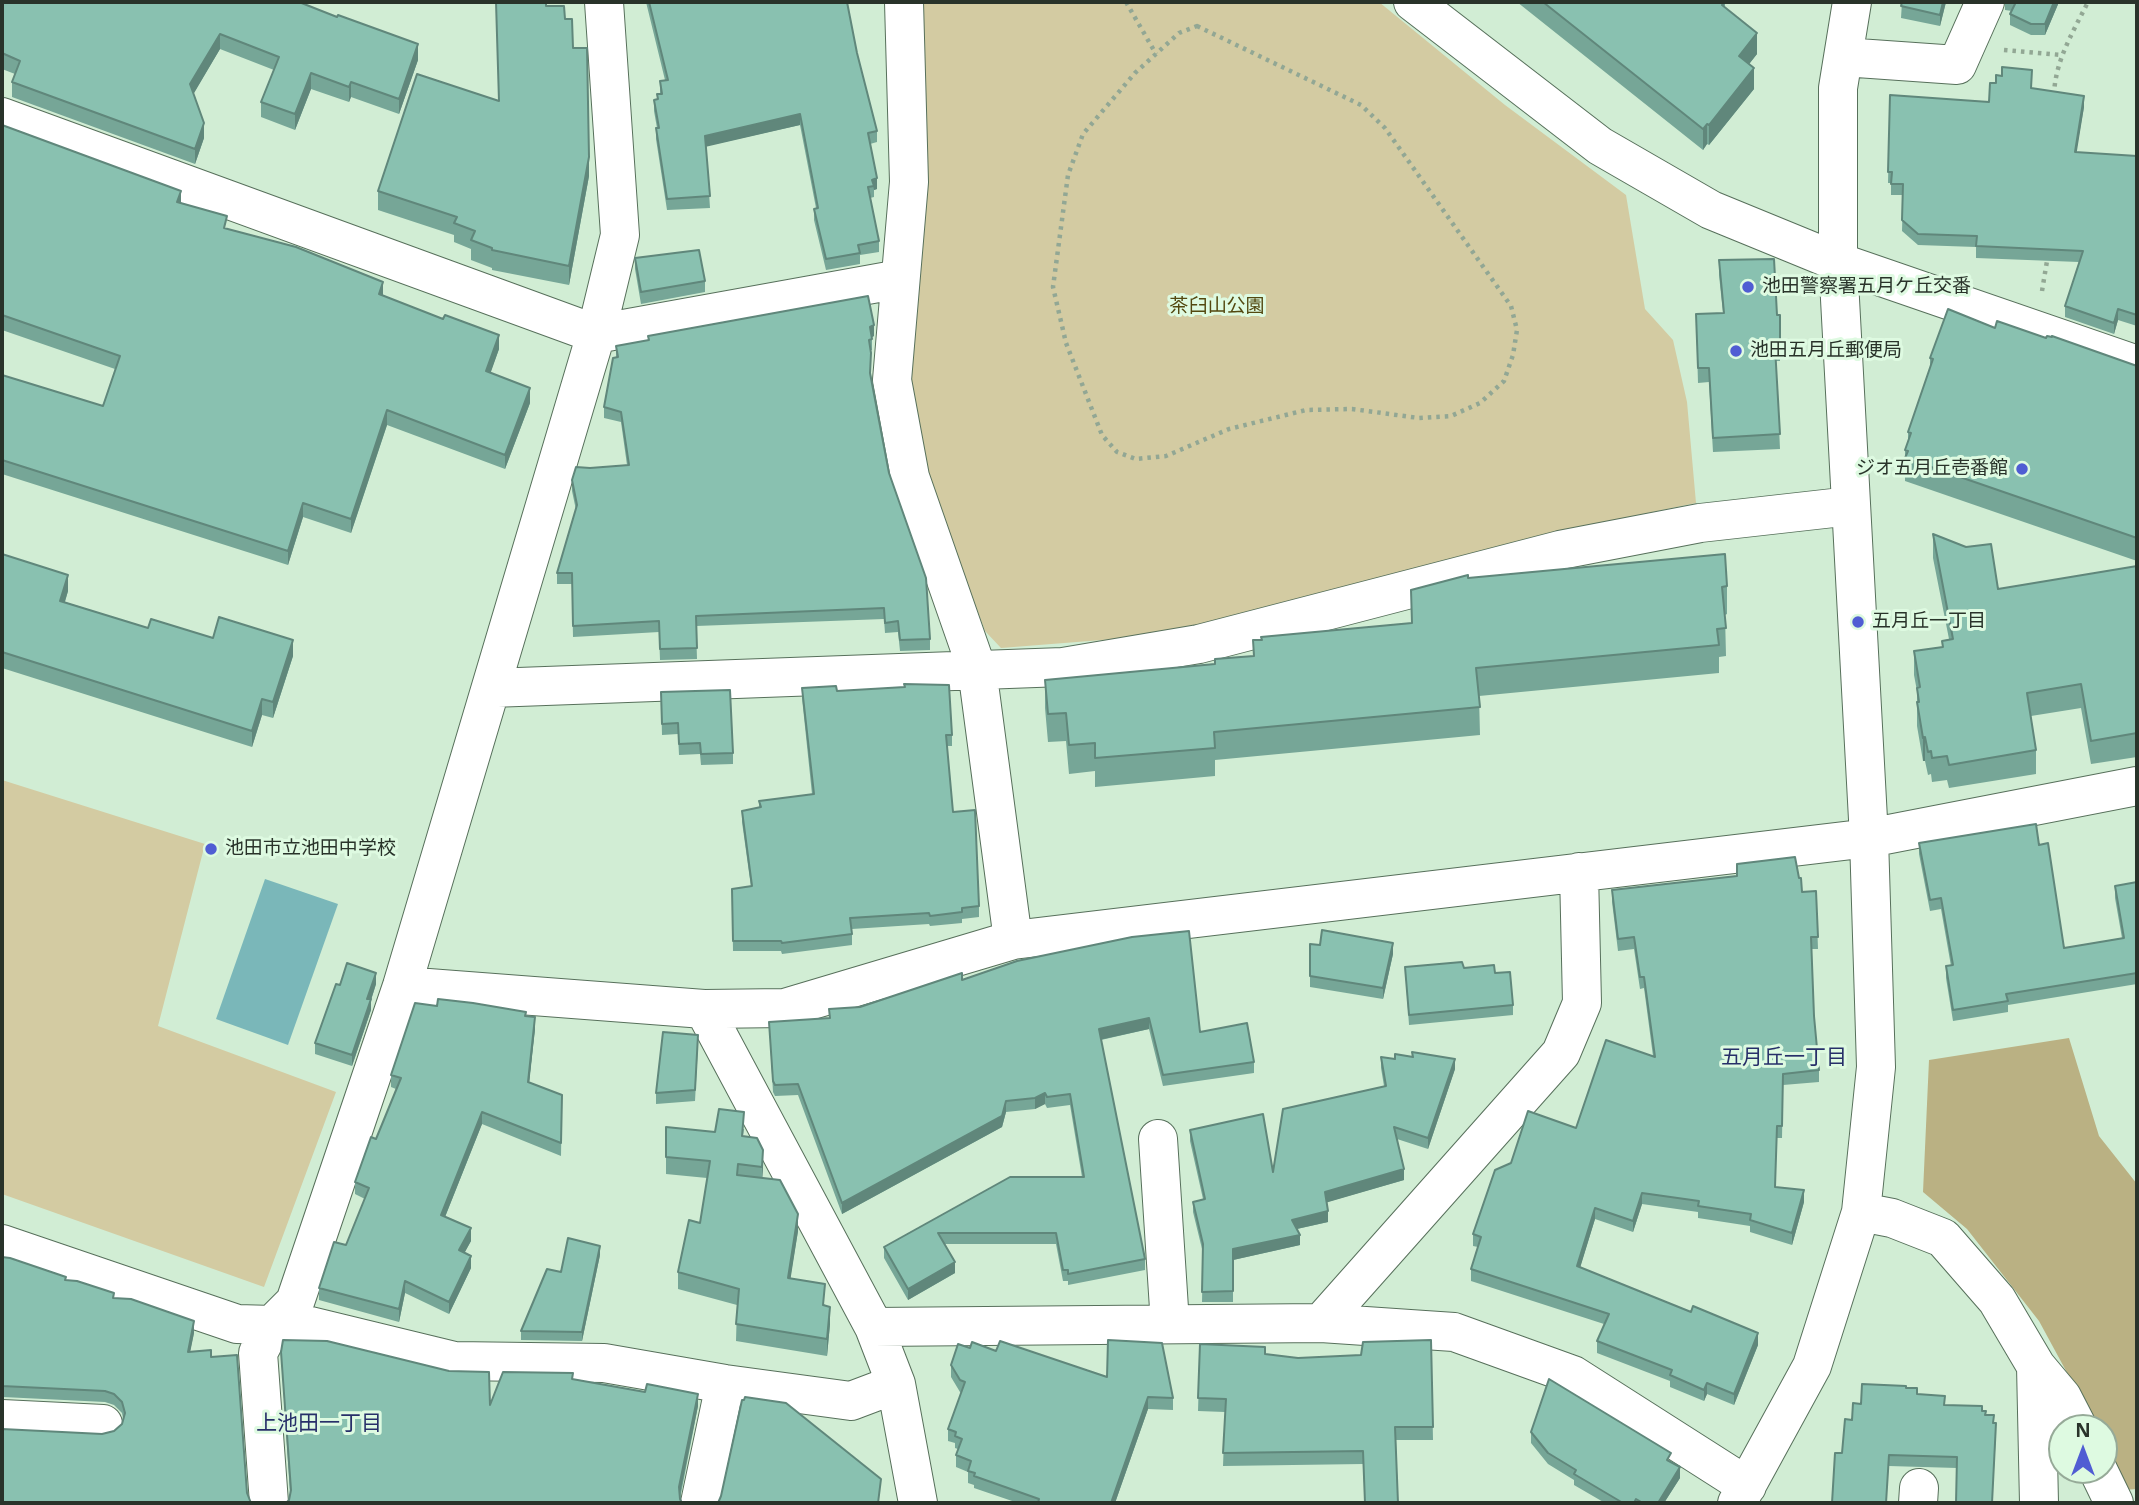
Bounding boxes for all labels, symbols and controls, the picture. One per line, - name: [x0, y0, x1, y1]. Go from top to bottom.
- place label: 池田警察署五月ケ丘交番: [1762, 276, 1971, 298]
- marker: 池田警察署五月ケ丘交番: [1740, 279, 1756, 295]
- park label: 茶臼山公園: [1170, 296, 1264, 318]
- place label: 池田五月丘郵便局: [1750, 340, 1902, 362]
- marker: 池田五月丘郵便局: [1728, 343, 1744, 359]
- place label: ジオ五月丘壱番館: [1856, 458, 2008, 480]
- marker: ジオ五月丘壱番館: [2014, 461, 2030, 477]
- place label: 五月丘一丁目: [1872, 611, 1986, 633]
- marker: 五月丘一丁目: [1850, 614, 1866, 630]
- place label: 池田市立池田中学校: [225, 838, 396, 860]
- marker: 池田市立池田中学校: [203, 841, 219, 857]
- district label: 五月丘一丁目: [1721, 1045, 1847, 1071]
- district label: 上池田一丁目: [256, 1411, 382, 1437]
- north arrow: [2048, 1414, 2118, 1484]
- text: N: [2075, 1417, 2091, 1443]

